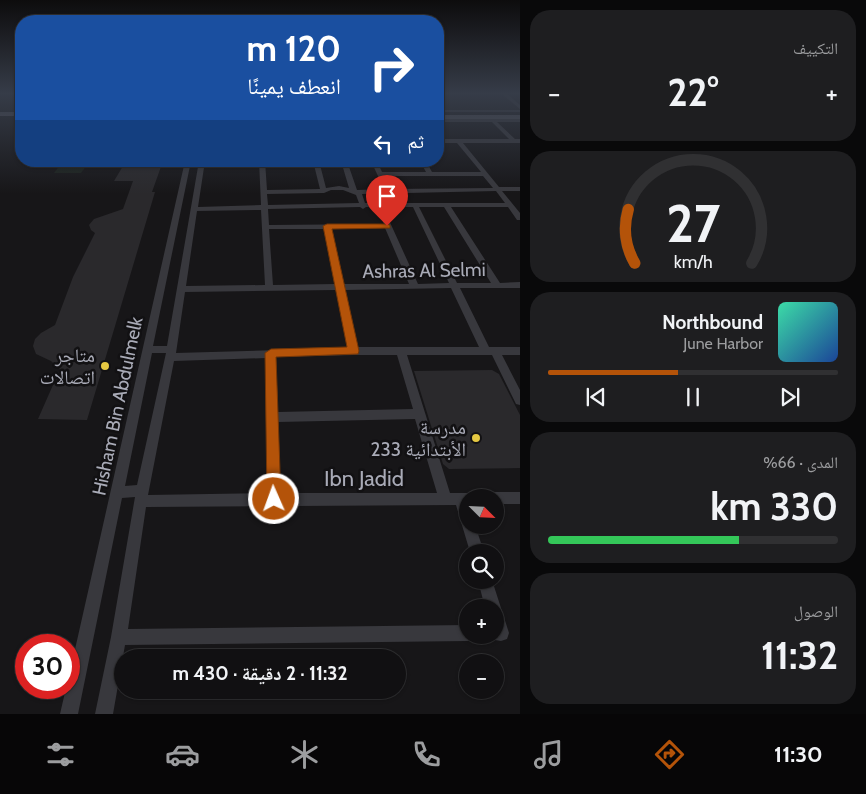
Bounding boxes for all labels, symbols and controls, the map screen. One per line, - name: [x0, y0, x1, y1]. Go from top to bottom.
- text: 120 m: [247, 27, 341, 70]
- icon: right: [359, 35, 424, 100]
- text: التكييف: [793, 39, 838, 58]
- text: 22°: [667, 69, 719, 116]
- text: انعطف يمينًا: [247, 73, 341, 100]
- text: −: [548, 76, 560, 110]
- text: +: [826, 76, 838, 110]
- icon: left: [369, 130, 397, 158]
- text: ثم: [407, 130, 424, 153]
- pin: [366, 175, 408, 226]
- icon: arrive: [373, 182, 401, 210]
- text: 27: [666, 192, 720, 255]
- text: km/h: [673, 251, 713, 272]
- street label: Ashras Al Selmi: [362, 258, 486, 283]
- text: Northbound: [662, 311, 763, 334]
- street label: Hisham Bin Abdulmelk: [87, 314, 148, 498]
- text: June Harbor: [683, 334, 763, 353]
- place label: متاجر اتصالات: [40, 344, 95, 389]
- marker: متاجر اتصالات: [99, 360, 111, 372]
- icon: previous: [582, 383, 610, 411]
- icon: pause: [679, 383, 707, 411]
- icon: next: [776, 383, 804, 411]
- place label: مدرسة الأبتدائية 233: [371, 416, 466, 461]
- marker: مدرسة الأبتدائية 233: [470, 432, 482, 444]
- text: المدى · 66%: [763, 453, 838, 472]
- street label: Ibn Jadid: [324, 465, 404, 492]
- position arrow: [247, 472, 299, 524]
- text: 330 km: [710, 483, 838, 530]
- north arrow: [459, 489, 504, 534]
- map controls: [459, 489, 504, 699]
- button: search: [459, 544, 504, 589]
- button: +: [459, 599, 504, 644]
- text: الوصول: [794, 602, 838, 621]
- text: 11:32: [761, 632, 838, 679]
- speed limit sign: 30: [15, 634, 80, 699]
- button: −: [459, 654, 504, 699]
- text: 11:32 · 2 دقيقة · 430 m: [173, 662, 347, 685]
- icon: filters: [43, 737, 78, 772]
- icon: car: [165, 737, 200, 772]
- icon: climate: [287, 737, 322, 772]
- icon: phone: [409, 737, 444, 772]
- icon: music: [531, 737, 566, 772]
- icon: directions: [652, 737, 687, 772]
- text: 11:30: [774, 741, 823, 768]

